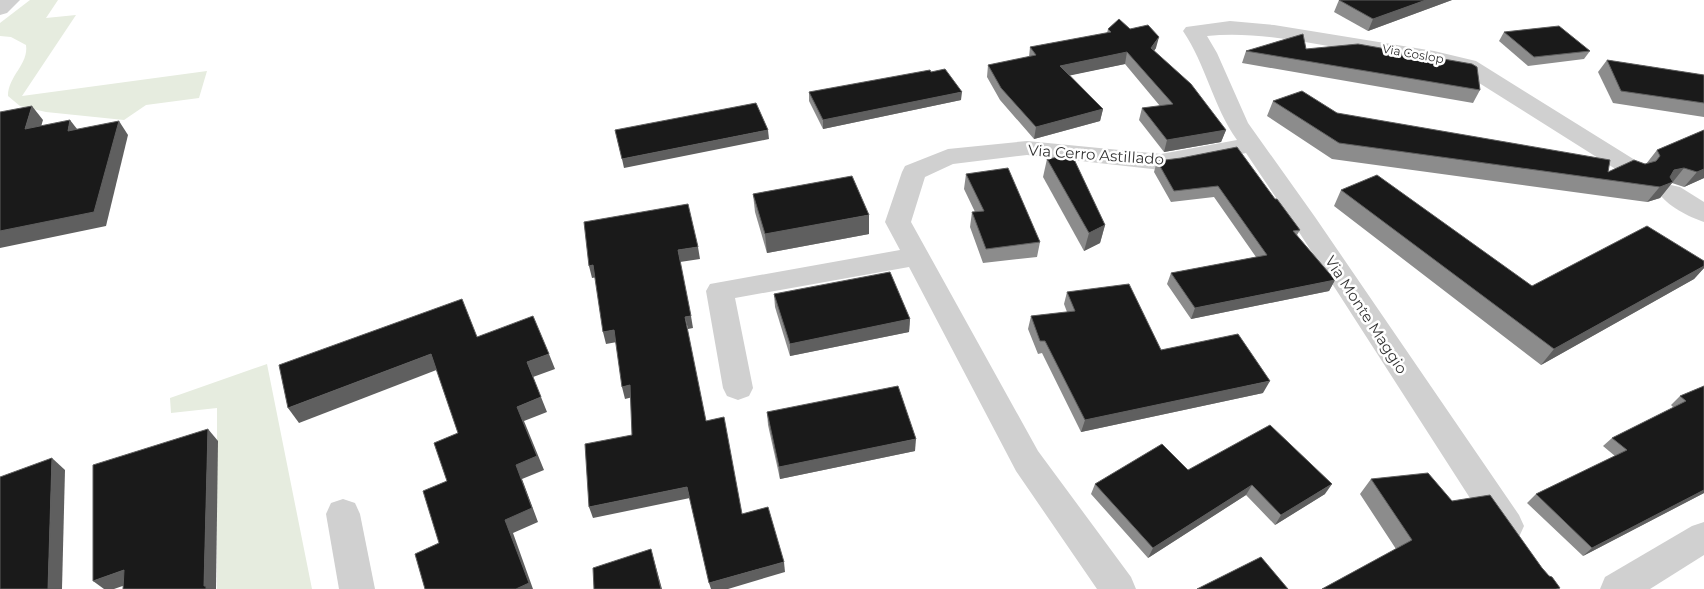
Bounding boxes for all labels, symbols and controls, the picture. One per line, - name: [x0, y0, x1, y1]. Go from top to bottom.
- street label: Via Coslop: [1381, 41, 1445, 66]
- street label: Via Cerro Astillado: [1028, 140, 1165, 169]
- street label: Via Monte Maggio: [1321, 252, 1412, 377]

